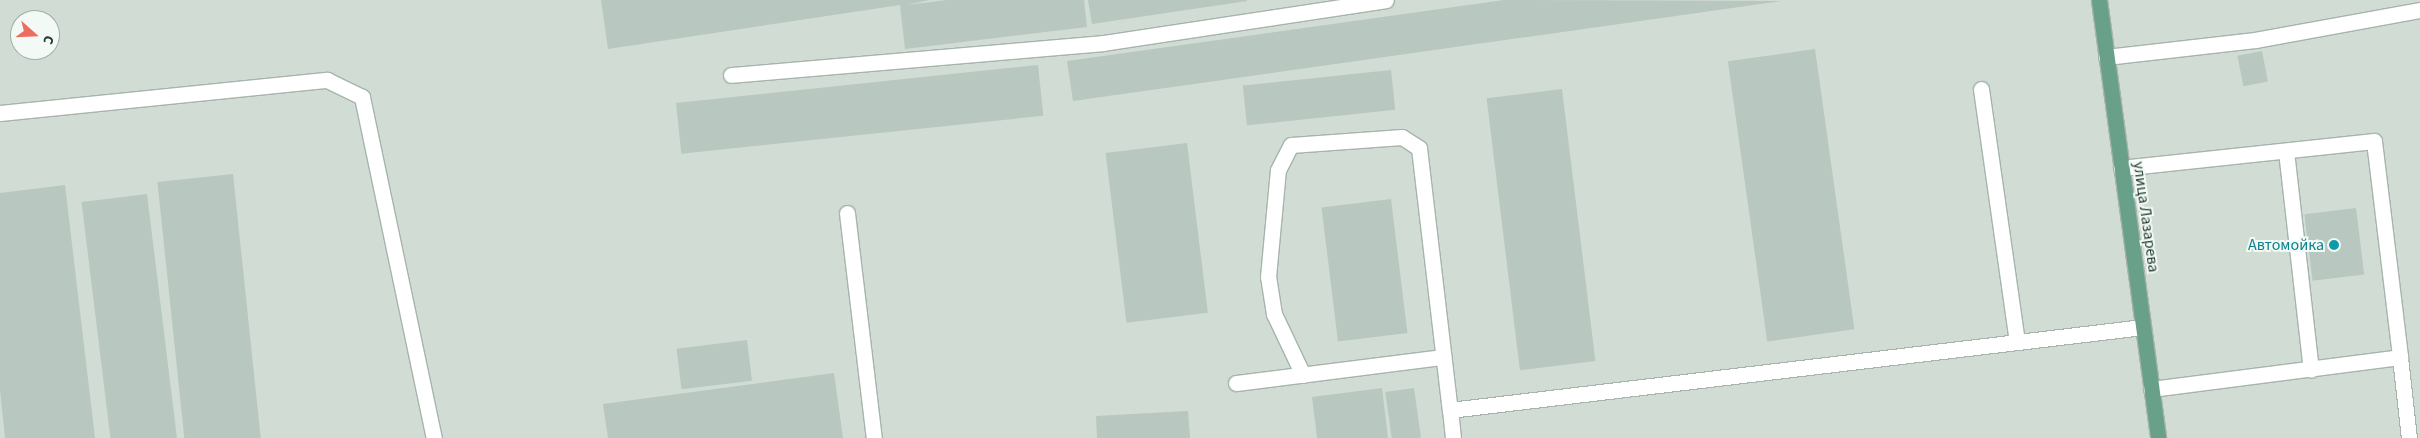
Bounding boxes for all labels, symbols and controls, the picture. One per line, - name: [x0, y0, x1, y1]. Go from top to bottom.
- north arrow: [10, 10, 60, 60]
- text: С: [37, 33, 59, 47]
- street label: улица Лазарева: [2129, 160, 2163, 274]
- place label: Автомойка: [2248, 235, 2324, 255]
- marker: Автомойка: [2328, 239, 2340, 251]

